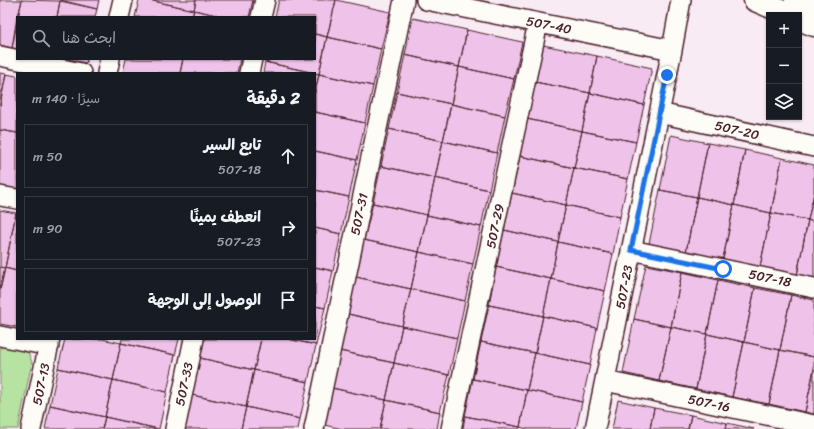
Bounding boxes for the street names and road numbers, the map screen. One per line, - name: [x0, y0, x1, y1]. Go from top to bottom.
- street label: 507-40: [524, 9, 574, 41]
- street label: 507-20: [712, 114, 762, 146]
- street label: 507-31: [343, 190, 375, 237]
- street label: 507-29: [479, 202, 511, 250]
- street label: 507-18: [747, 262, 794, 294]
- street label: 507-23: [608, 263, 640, 311]
- street label: 507-33: [168, 360, 200, 408]
- street label: 507-13: [25, 361, 57, 407]
- street label: 507-16: [686, 387, 732, 419]

